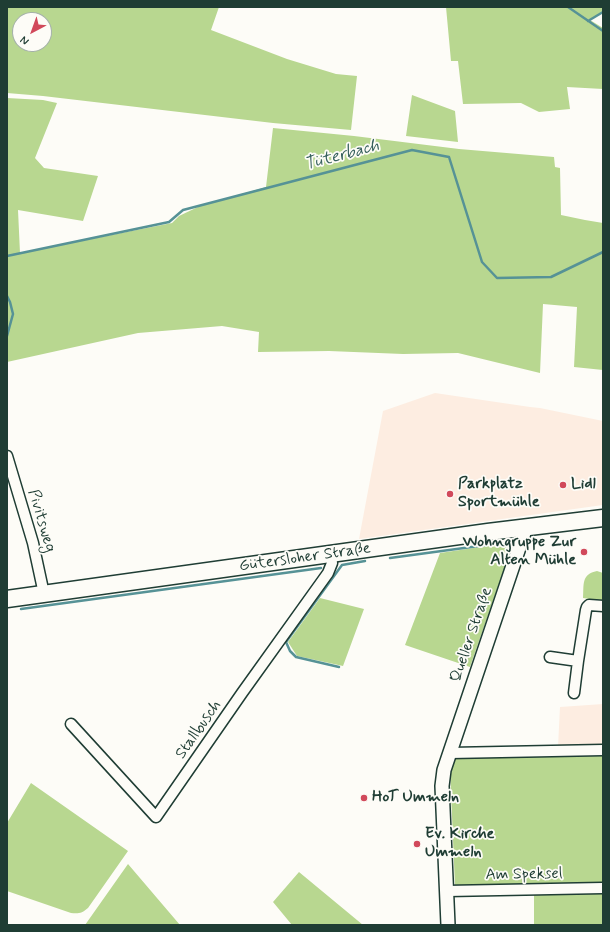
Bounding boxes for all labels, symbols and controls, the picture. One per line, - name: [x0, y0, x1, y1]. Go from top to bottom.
- north arrow: [12, 12, 52, 52]
- text: N: [17, 33, 32, 48]
- water label: Tüterbach: [302, 136, 382, 176]
- place label: Parkplatz Sportmühle: [458, 475, 540, 513]
- place label: Lidl: [571, 475, 596, 495]
- marker: Lidl: [558, 480, 568, 490]
- street label: Pivitsweg: [23, 487, 59, 555]
- marker: Parkplatz Sportmühle: [445, 489, 455, 499]
- place label: Wohngruppe Zur Alten Mühle: [463, 533, 576, 571]
- street label: Gütersloher Straße: [238, 539, 372, 577]
- marker: Wohngruppe Zur Alten Mühle: [579, 547, 589, 557]
- street label: Queller Straße: [447, 585, 497, 685]
- street label: Stallbusch: [172, 697, 226, 763]
- place label: HoT Ummeln: [372, 788, 459, 808]
- marker: HoT Ummeln: [359, 793, 369, 803]
- place label: Ev. Kirche Ummeln: [425, 825, 494, 863]
- marker: Ev. Kirche Ummeln: [412, 839, 422, 849]
- street label: Am Speksel: [485, 865, 563, 885]

